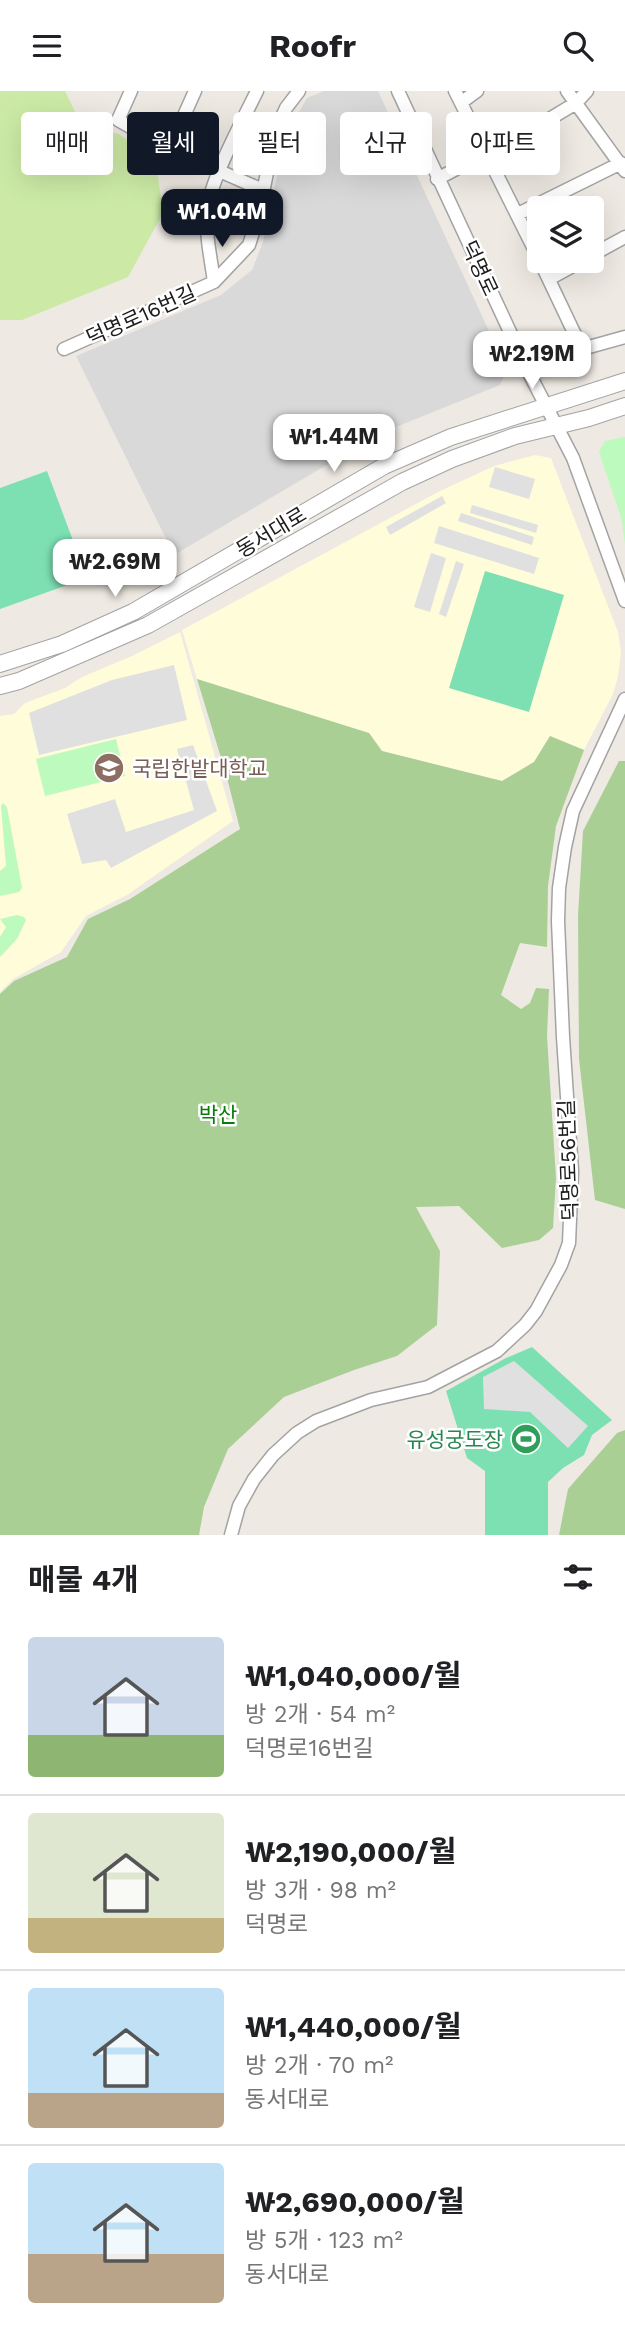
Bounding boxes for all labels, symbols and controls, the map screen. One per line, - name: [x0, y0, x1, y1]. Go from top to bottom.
- icon: menu: [28, 27, 66, 65]
- text: Roofr: [269, 27, 356, 65]
- icon: search: [559, 27, 597, 65]
- chip: 매매: [21, 112, 113, 175]
- chip: 월세: [127, 112, 219, 175]
- chip: 필터: [233, 112, 326, 175]
- chip: 신규: [340, 112, 432, 175]
- chip: 아파트: [446, 112, 560, 175]
- pin: ₩1.04M: [165, 190, 279, 249]
- map controls: [527, 196, 604, 273]
- button: layers: [527, 196, 604, 273]
- text: ₩1.04M: [177, 198, 267, 225]
- street label: 덕명로: [456, 236, 504, 300]
- street label: 덕명로16번길: [82, 280, 200, 350]
- pin: ₩2.19M: [475, 331, 589, 391]
- text: ₩2.19M: [489, 340, 575, 367]
- pin: ₩1.44M: [277, 415, 391, 474]
- text: ₩1.44M: [289, 423, 379, 450]
- street label: 동서대로: [231, 501, 311, 563]
- pin: ₩2.69M: [58, 539, 172, 599]
- text: ₩2.69M: [69, 548, 161, 575]
- school or university icon: 국립한밭대학교: [92, 751, 126, 785]
- place label: 국립한밭대학교: [132, 756, 267, 781]
- street label: 덕명로56번길: [553, 1099, 583, 1221]
- park label: 박산: [199, 1102, 237, 1127]
- sports icon: 유성궁도장: [509, 1422, 543, 1456]
- place label: 유성궁도장: [406, 1427, 503, 1452]
- icon: filters: [559, 1558, 597, 1596]
- text: 매물 4개: [28, 1562, 139, 1597]
- text: ₩1,040,000/월: [245, 1658, 461, 1693]
- icon: home: [84, 1665, 168, 1749]
- text: 방 2개 · 54 m²: [245, 1701, 395, 1728]
- text: 덕명로16번길: [245, 1735, 374, 1762]
- text: ₩2,190,000/월: [245, 1834, 456, 1869]
- icon: home: [84, 1841, 168, 1925]
- text: 방 3개 · 98 m²: [245, 1877, 396, 1904]
- text: 덕명로: [245, 1911, 308, 1938]
- text: ₩1,440,000/월: [245, 2009, 462, 2044]
- icon: home: [84, 2016, 168, 2100]
- text: 방 2개 · 70 m²: [245, 2052, 393, 2079]
- text: 동서대로: [245, 2086, 330, 2113]
- text: ₩2,690,000/월: [245, 2184, 465, 2219]
- icon: home: [84, 2191, 168, 2275]
- text: 방 5개 · 123 m²: [245, 2227, 403, 2254]
- text: 동서대로: [245, 2261, 330, 2288]

